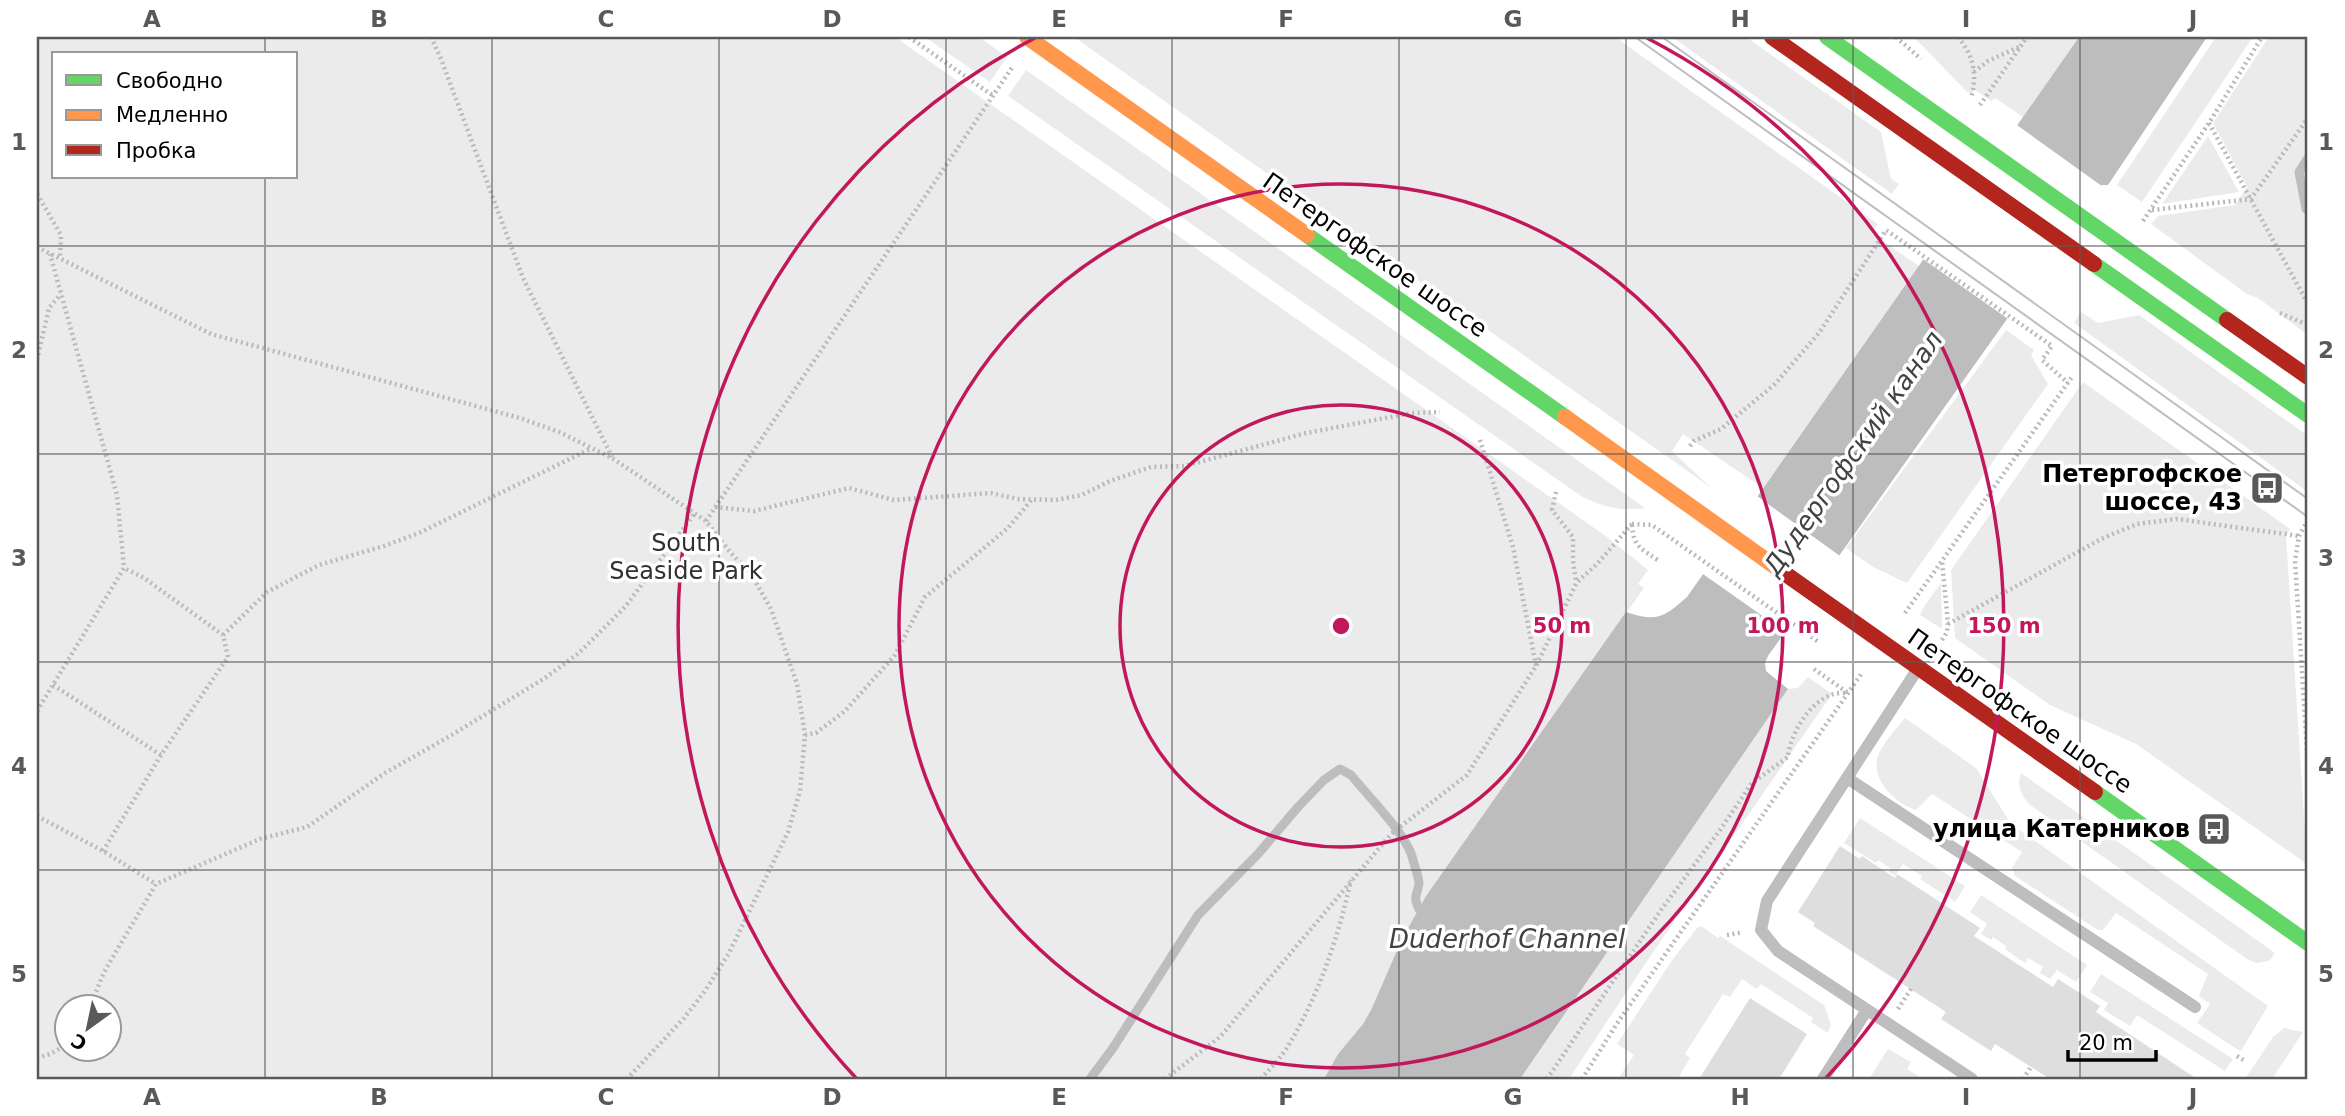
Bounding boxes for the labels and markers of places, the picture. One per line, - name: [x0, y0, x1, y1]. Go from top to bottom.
- place label: Петергофское шоссе, 43: [2042, 460, 2242, 516]
- bus stop icon: Петергофское шоссе, 43: [2248, 469, 2286, 507]
- centre of rings: [1329, 614, 1353, 638]
- bus stop icon: улица Катерников: [2195, 810, 2233, 848]
- place label: улица Катерников: [1933, 815, 2190, 843]

